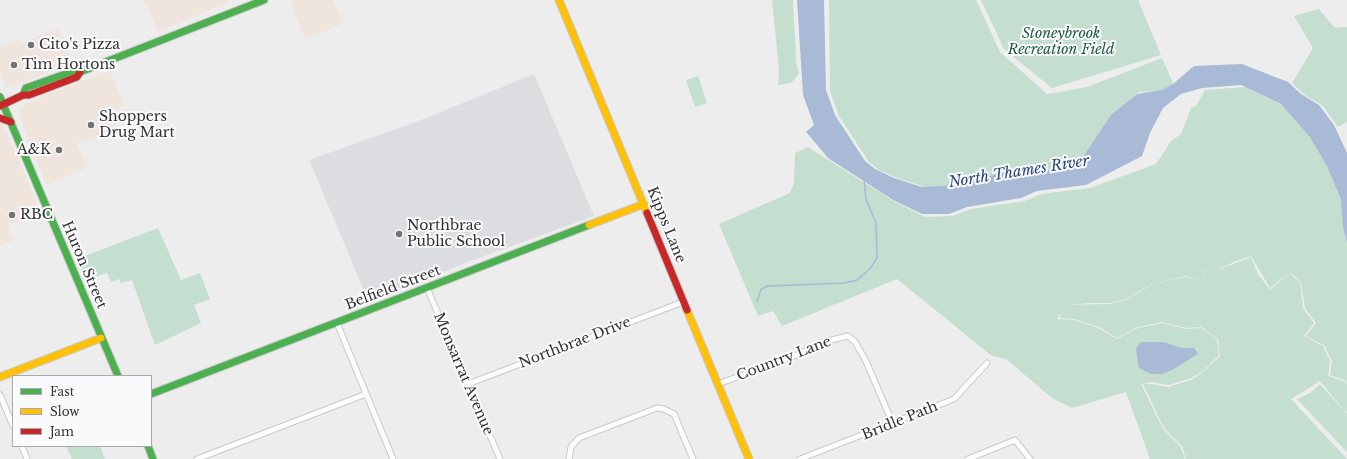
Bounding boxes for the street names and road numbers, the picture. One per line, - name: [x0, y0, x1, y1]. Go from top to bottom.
- street label: Kipps Lane: [643, 184, 689, 266]
- street label: Huron Street: [58, 219, 110, 311]
- street label: Belfield Street: [343, 262, 443, 314]
- street label: Monsarrat Avenue: [430, 310, 496, 438]
- street label: Northbrae Drive: [517, 314, 633, 372]
- street label: Country Lane: [734, 333, 834, 385]
- street label: Bridle Path: [860, 398, 940, 444]

